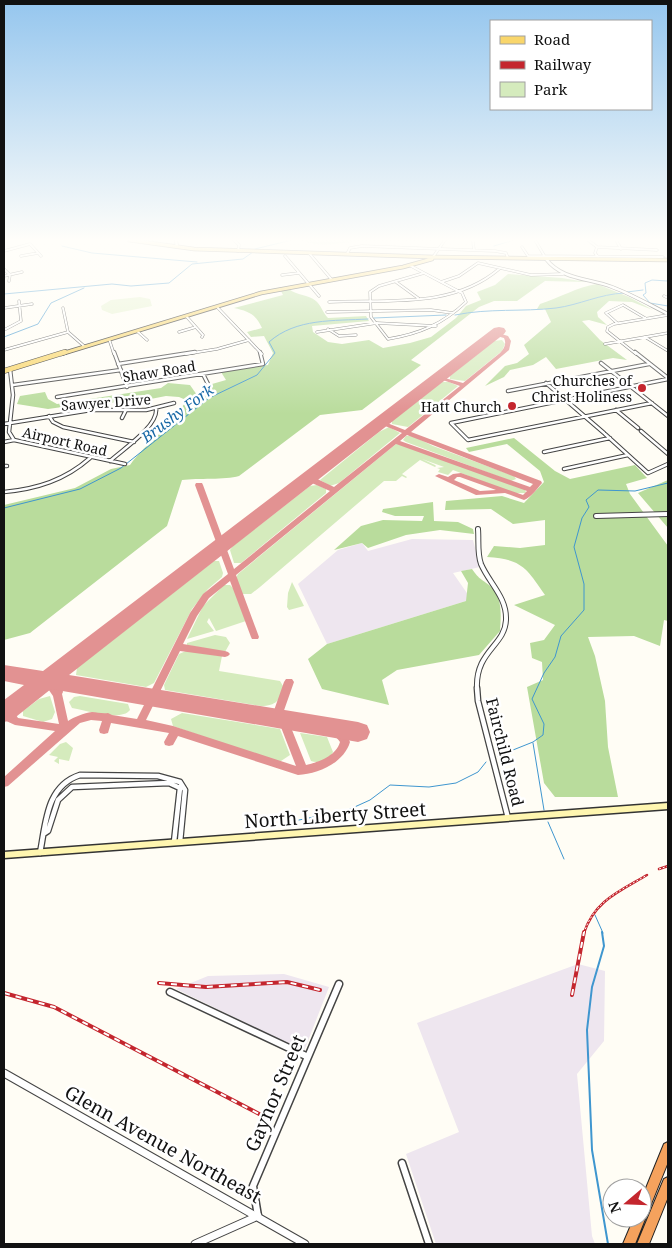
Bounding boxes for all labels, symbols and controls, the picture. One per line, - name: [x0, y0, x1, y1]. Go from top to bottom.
- legend: [490, 20, 652, 110]
- text: Road: [534, 29, 570, 49]
- text: Railway: [534, 54, 592, 74]
- text: Park: [534, 79, 568, 99]
- street label: Shaw Road: [121, 356, 197, 386]
- place label: Churches of Christ Holiness: [531, 371, 634, 406]
- water label: Brushy Fork: [136, 379, 218, 447]
- marker: Churches of Christ Holiness: [636, 382, 648, 394]
- street label: Sawyer Drive: [60, 389, 152, 415]
- place label: Hatt Church: [421, 397, 502, 416]
- marker: Hatt Church: [506, 400, 518, 412]
- street label: Airport Road: [21, 422, 110, 460]
- street label: Fairchild Road: [481, 695, 529, 809]
- street label: North Liberty Street: [243, 796, 427, 834]
- street label: Gaynor Street: [239, 1030, 311, 1155]
- street label: Glenn Avenue Northeast: [60, 1079, 266, 1209]
- north arrow: [602, 1178, 652, 1228]
- text: N: [603, 1199, 625, 1216]

